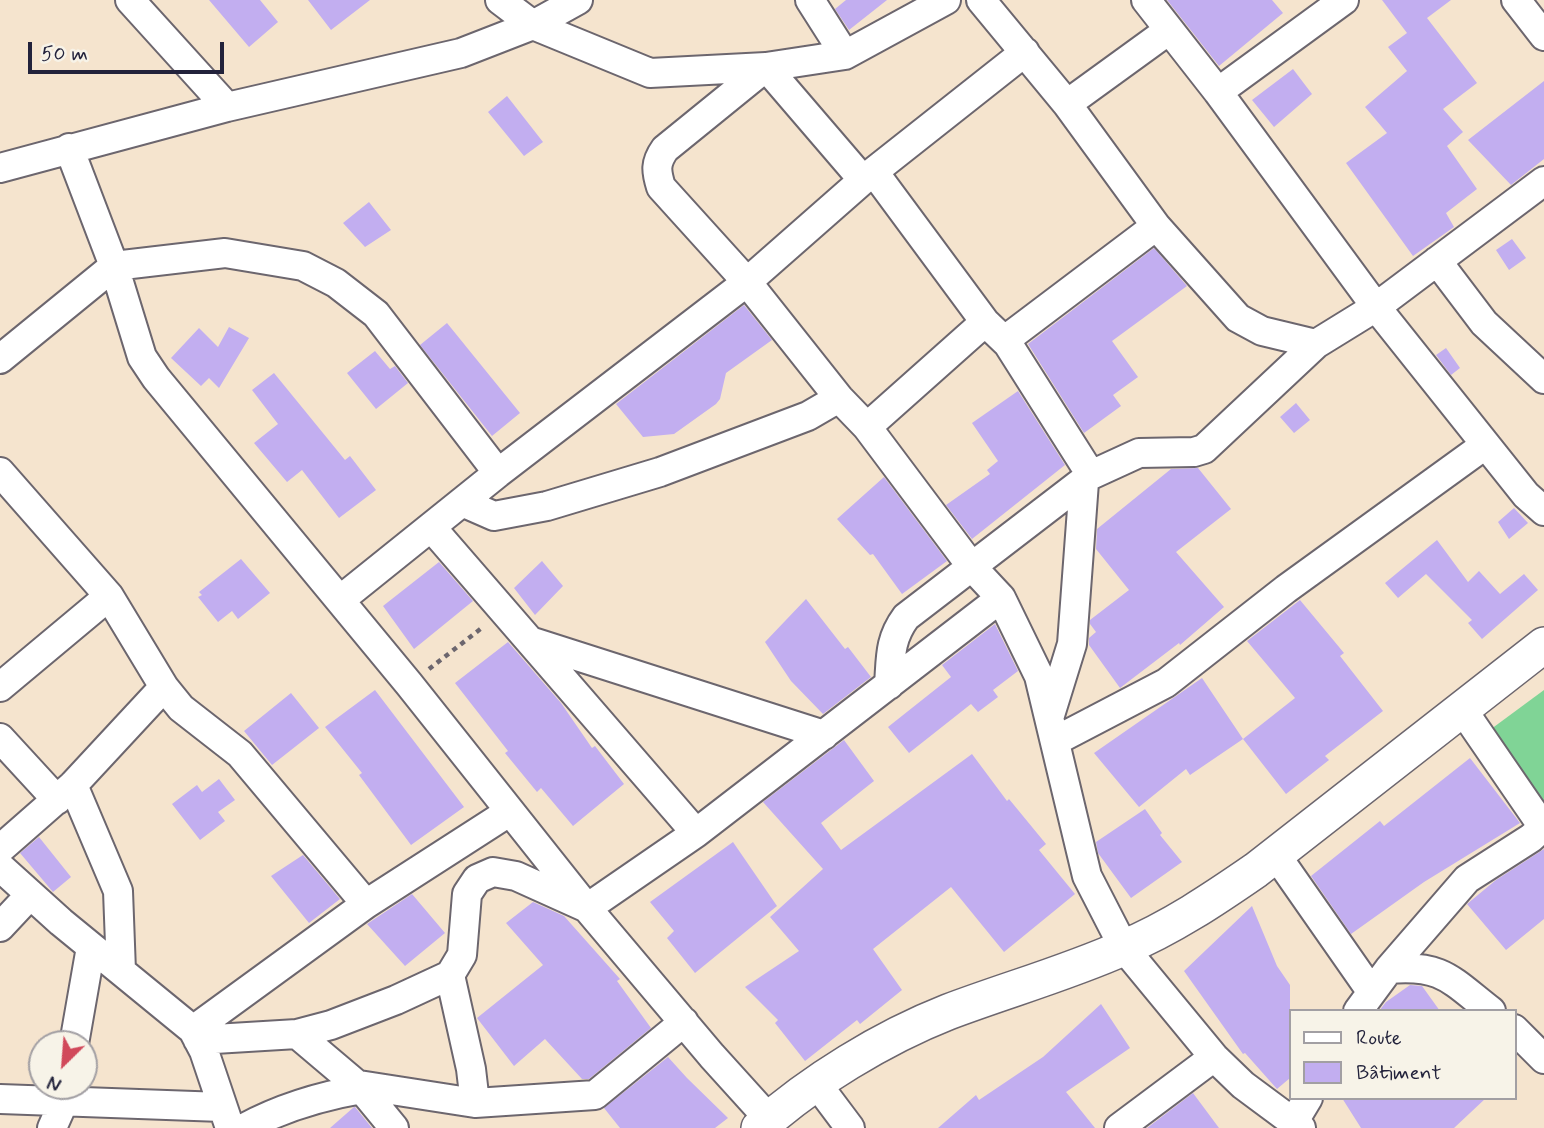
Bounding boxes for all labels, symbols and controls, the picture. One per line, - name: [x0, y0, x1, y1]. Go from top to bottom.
- scale bar: [32, 28, 228, 72]
- text: 50 m: [41, 40, 88, 68]
- legend: [1288, 1009, 1516, 1100]
- text: Route: [1356, 1024, 1402, 1052]
- north arrow: [28, 1030, 98, 1100]
- text: Bâtiment: [1356, 1059, 1441, 1087]
- text: N: [44, 1069, 66, 1097]

